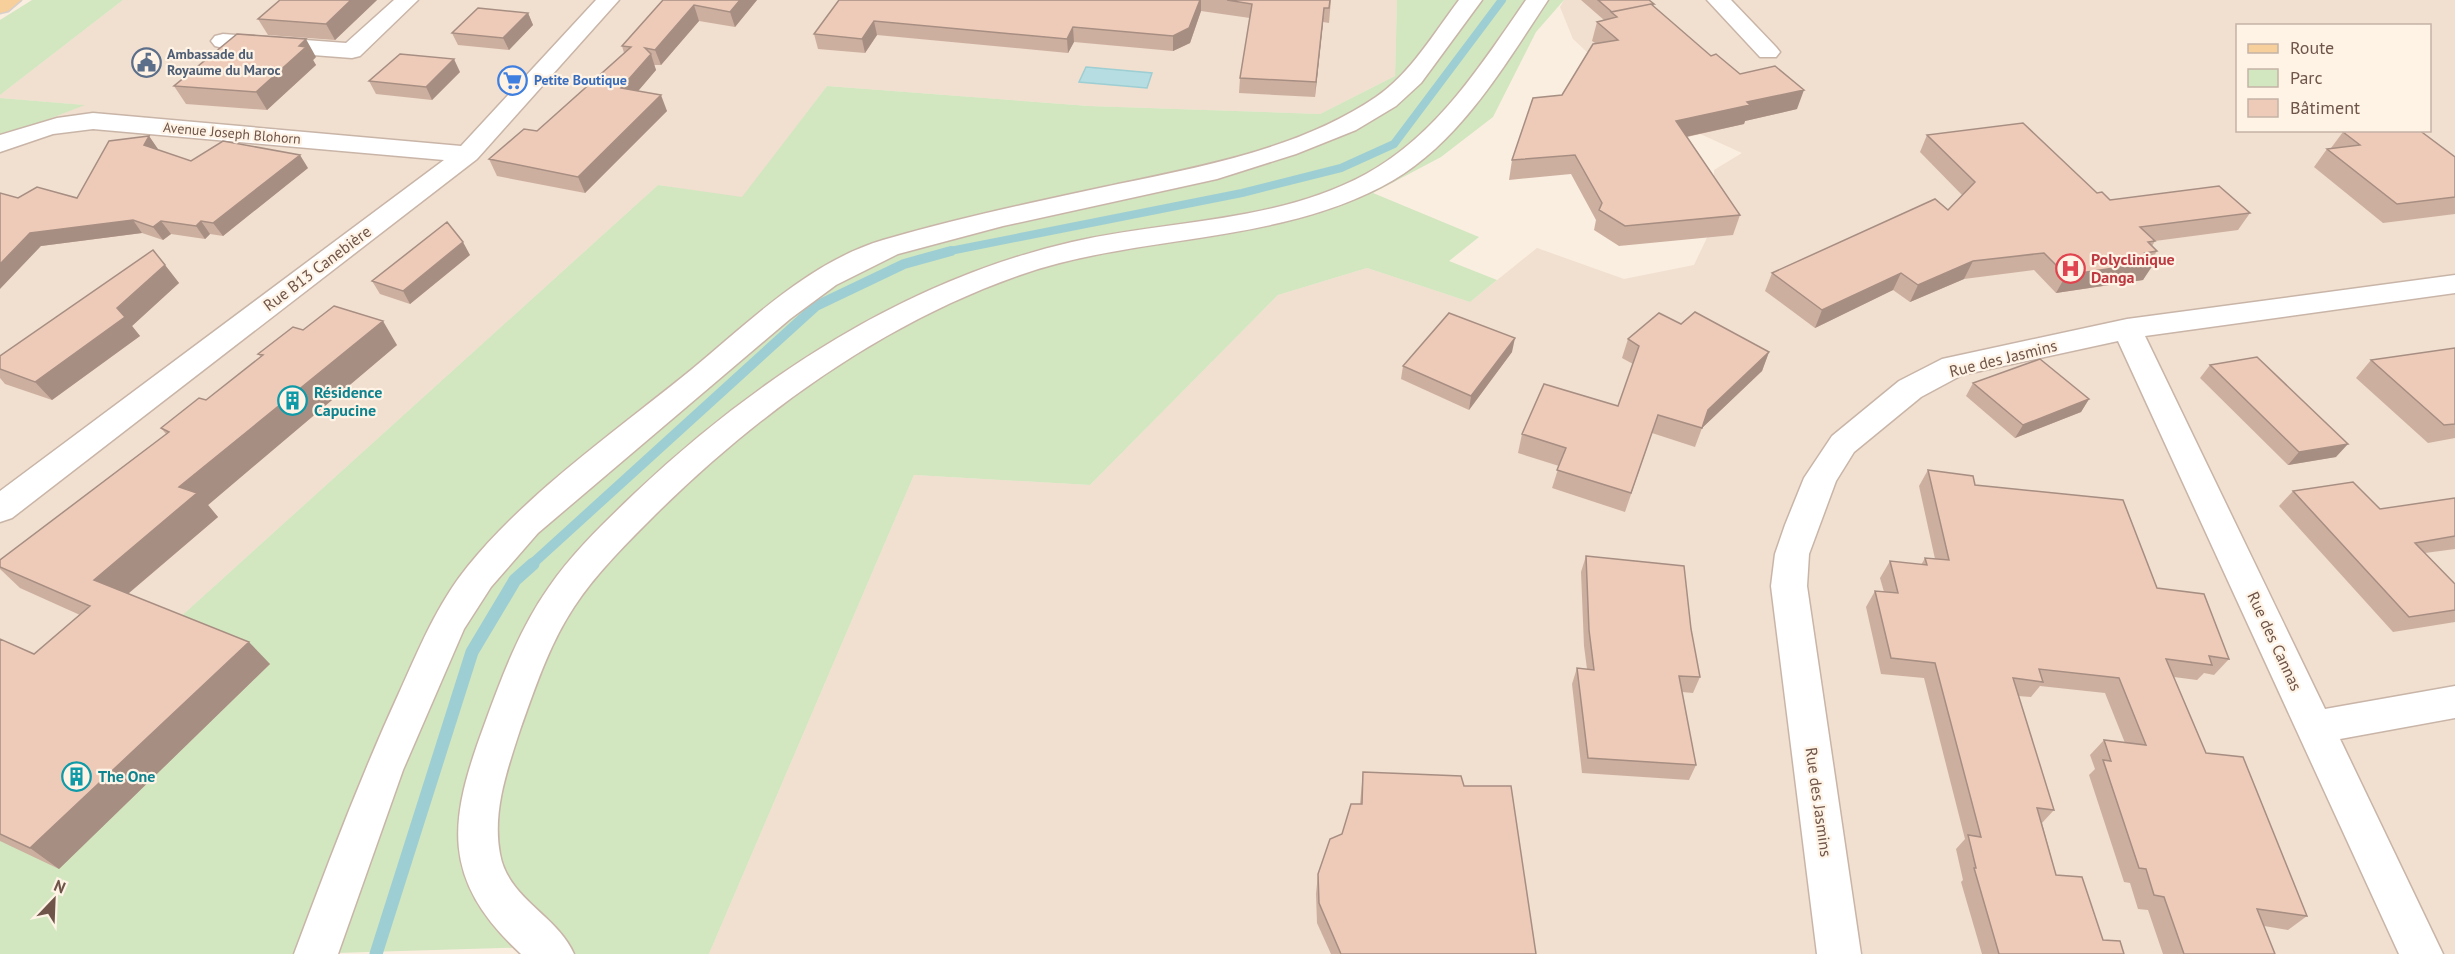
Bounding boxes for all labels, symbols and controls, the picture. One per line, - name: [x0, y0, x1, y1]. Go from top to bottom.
- legend: [2236, 24, 2431, 132]
- text: Route: [2290, 36, 2334, 59]
- place label: Ambassade du Royaume du Maroc: [167, 45, 280, 79]
- public building icon: Ambassade du Royaume du Maroc: [130, 46, 162, 78]
- supermarket icon: Petite Boutique: [497, 64, 529, 96]
- text: Parc: [2290, 66, 2323, 89]
- place label: Petite Boutique: [534, 71, 627, 89]
- text: Bâtiment: [2290, 96, 2360, 119]
- street label: Avenue Joseph Blohorn: [162, 118, 302, 148]
- street label: Rue B13 Canebière: [259, 221, 375, 315]
- place label: Polyclinique Danga: [2091, 249, 2175, 287]
- hospital icon: Polyclinique Danga: [2054, 252, 2086, 284]
- street label: Rue des Jasmins: [1947, 335, 2059, 381]
- place label: Résidence Capucine: [314, 382, 382, 420]
- building icon: Résidence Capucine: [277, 385, 309, 417]
- street label: Rue des Cannas: [2243, 588, 2307, 694]
- street label: Rue des Jasmins: [1801, 746, 1837, 858]
- building icon: The One: [61, 760, 93, 792]
- place label: The One: [98, 766, 155, 786]
- north arrow: [24, 870, 84, 930]
- text: N: [51, 875, 69, 897]

